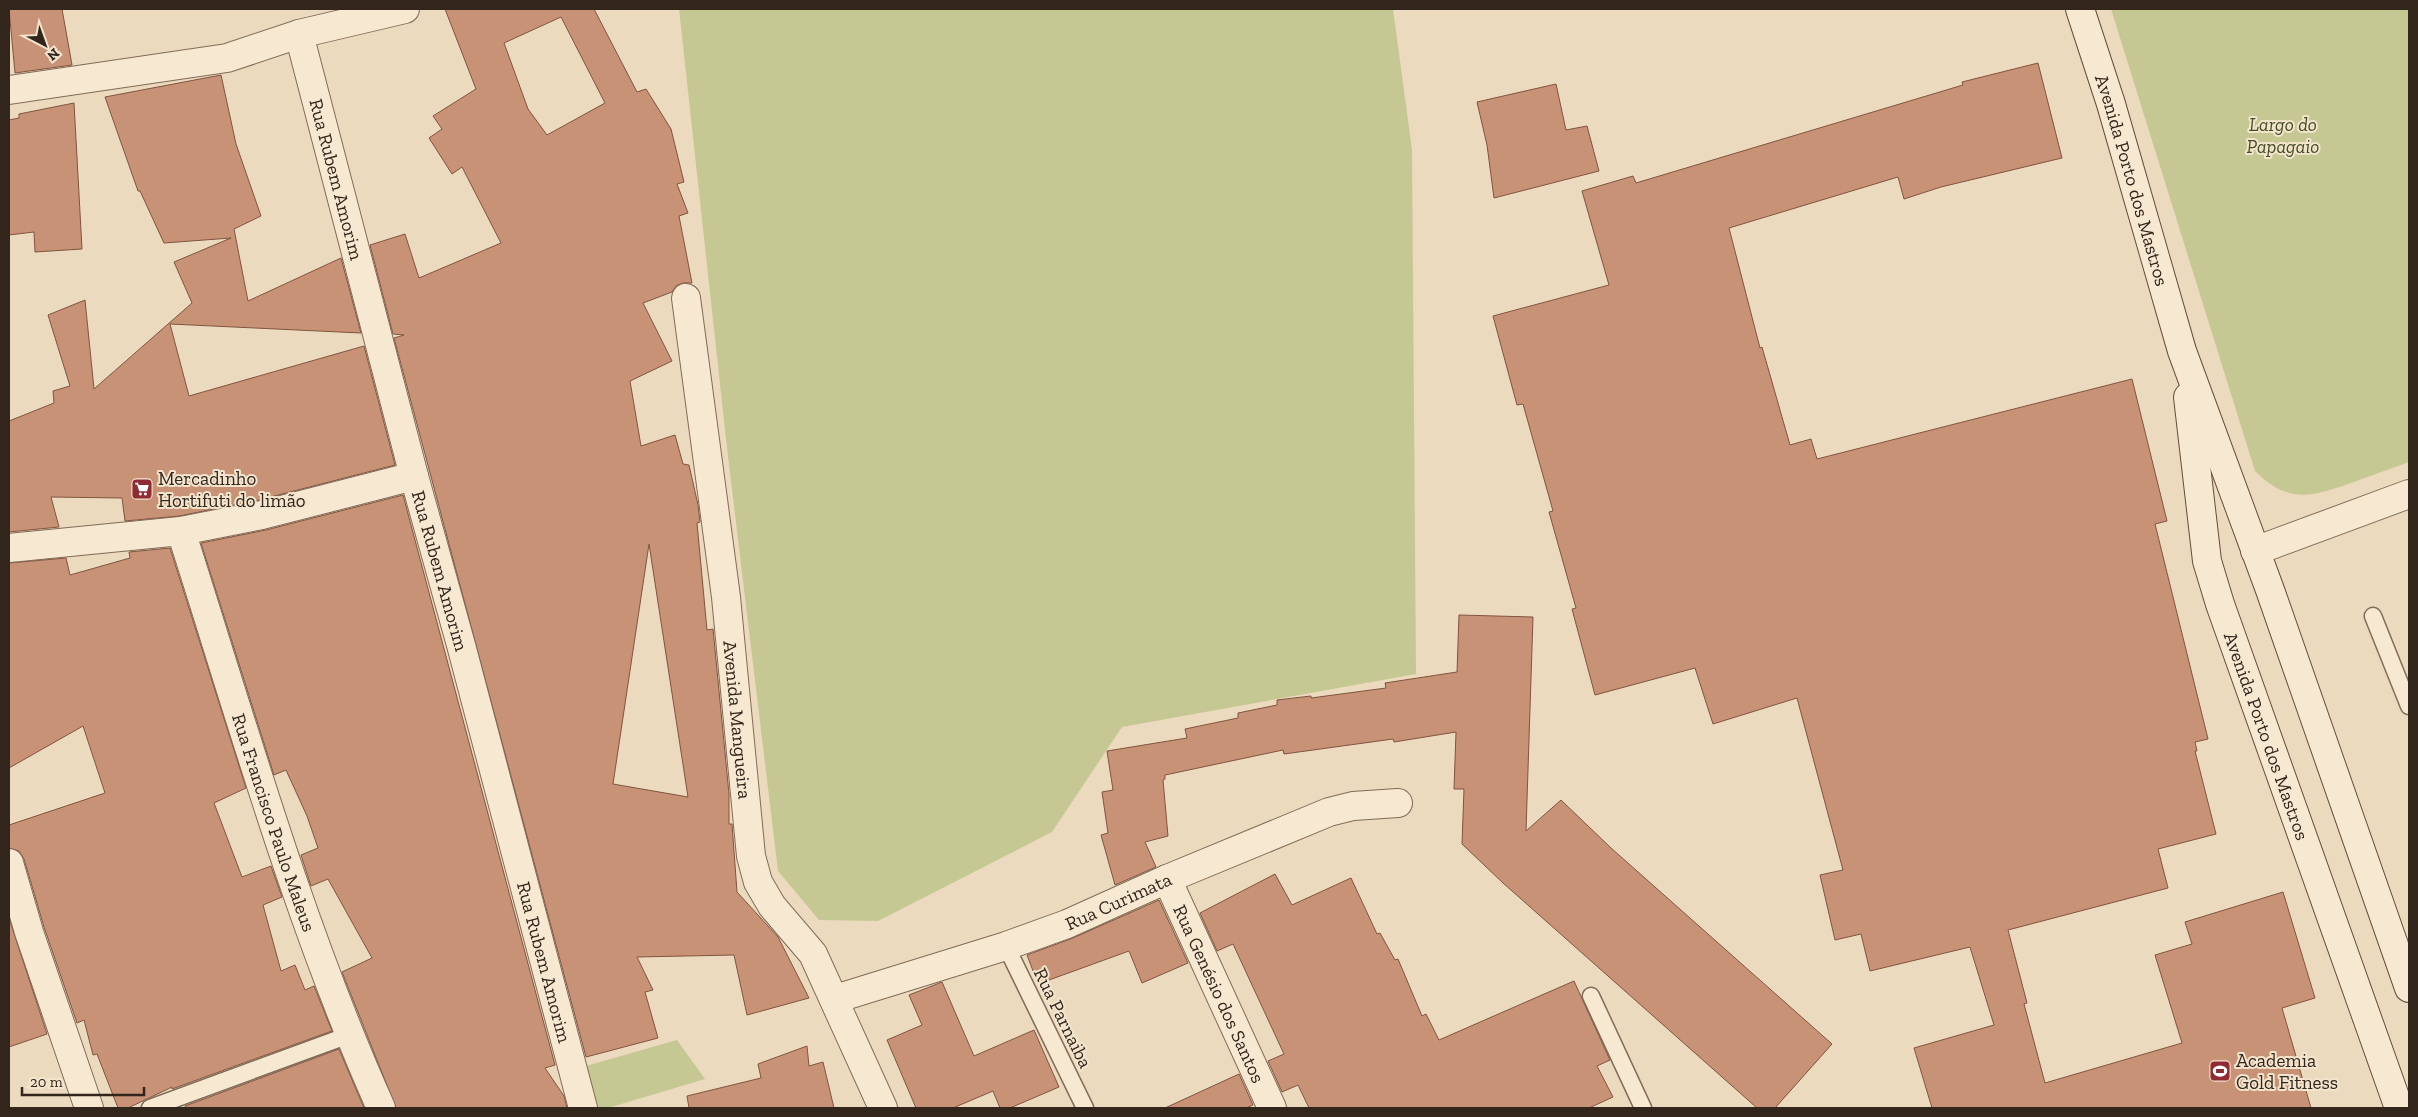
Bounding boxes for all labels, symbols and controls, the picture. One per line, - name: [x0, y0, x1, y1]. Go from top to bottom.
- north arrow: [20, 20, 70, 70]
- text: N: [43, 45, 63, 65]
- street label: Avenida Porto dos Mastros: [2091, 71, 2174, 289]
- street label: Rua Rubem Amorim: [305, 96, 369, 263]
- park label: Largo do Papagaio: [2247, 113, 2319, 158]
- place label: Mercadinho Hortifuti do limão: [158, 467, 306, 512]
- supermarket icon: Mercadinho Hortifuti do limão: [130, 477, 154, 501]
- street label: Rua Rubem Amorim: [407, 488, 474, 654]
- street label: Avenida Porto dos Mastros: [2219, 629, 2314, 843]
- street label: Avenida Mangueira: [719, 639, 757, 800]
- street label: Rua Francisco Paulo Maleus: [227, 711, 321, 935]
- street label: Rua Curimata: [1061, 867, 1175, 935]
- street label: Rua Rubem Amorim: [512, 879, 577, 1046]
- street label: Rua Genésio dos Santos: [1169, 901, 1270, 1086]
- street label: Rua Parnaiba: [1029, 964, 1097, 1072]
- place label: Academia Gold Fitness: [2236, 1049, 2338, 1094]
- sports icon: Academia Gold Fitness: [2208, 1059, 2232, 1083]
- scale bar: [22, 1064, 145, 1096]
- text: 20 m: [30, 1073, 63, 1091]

